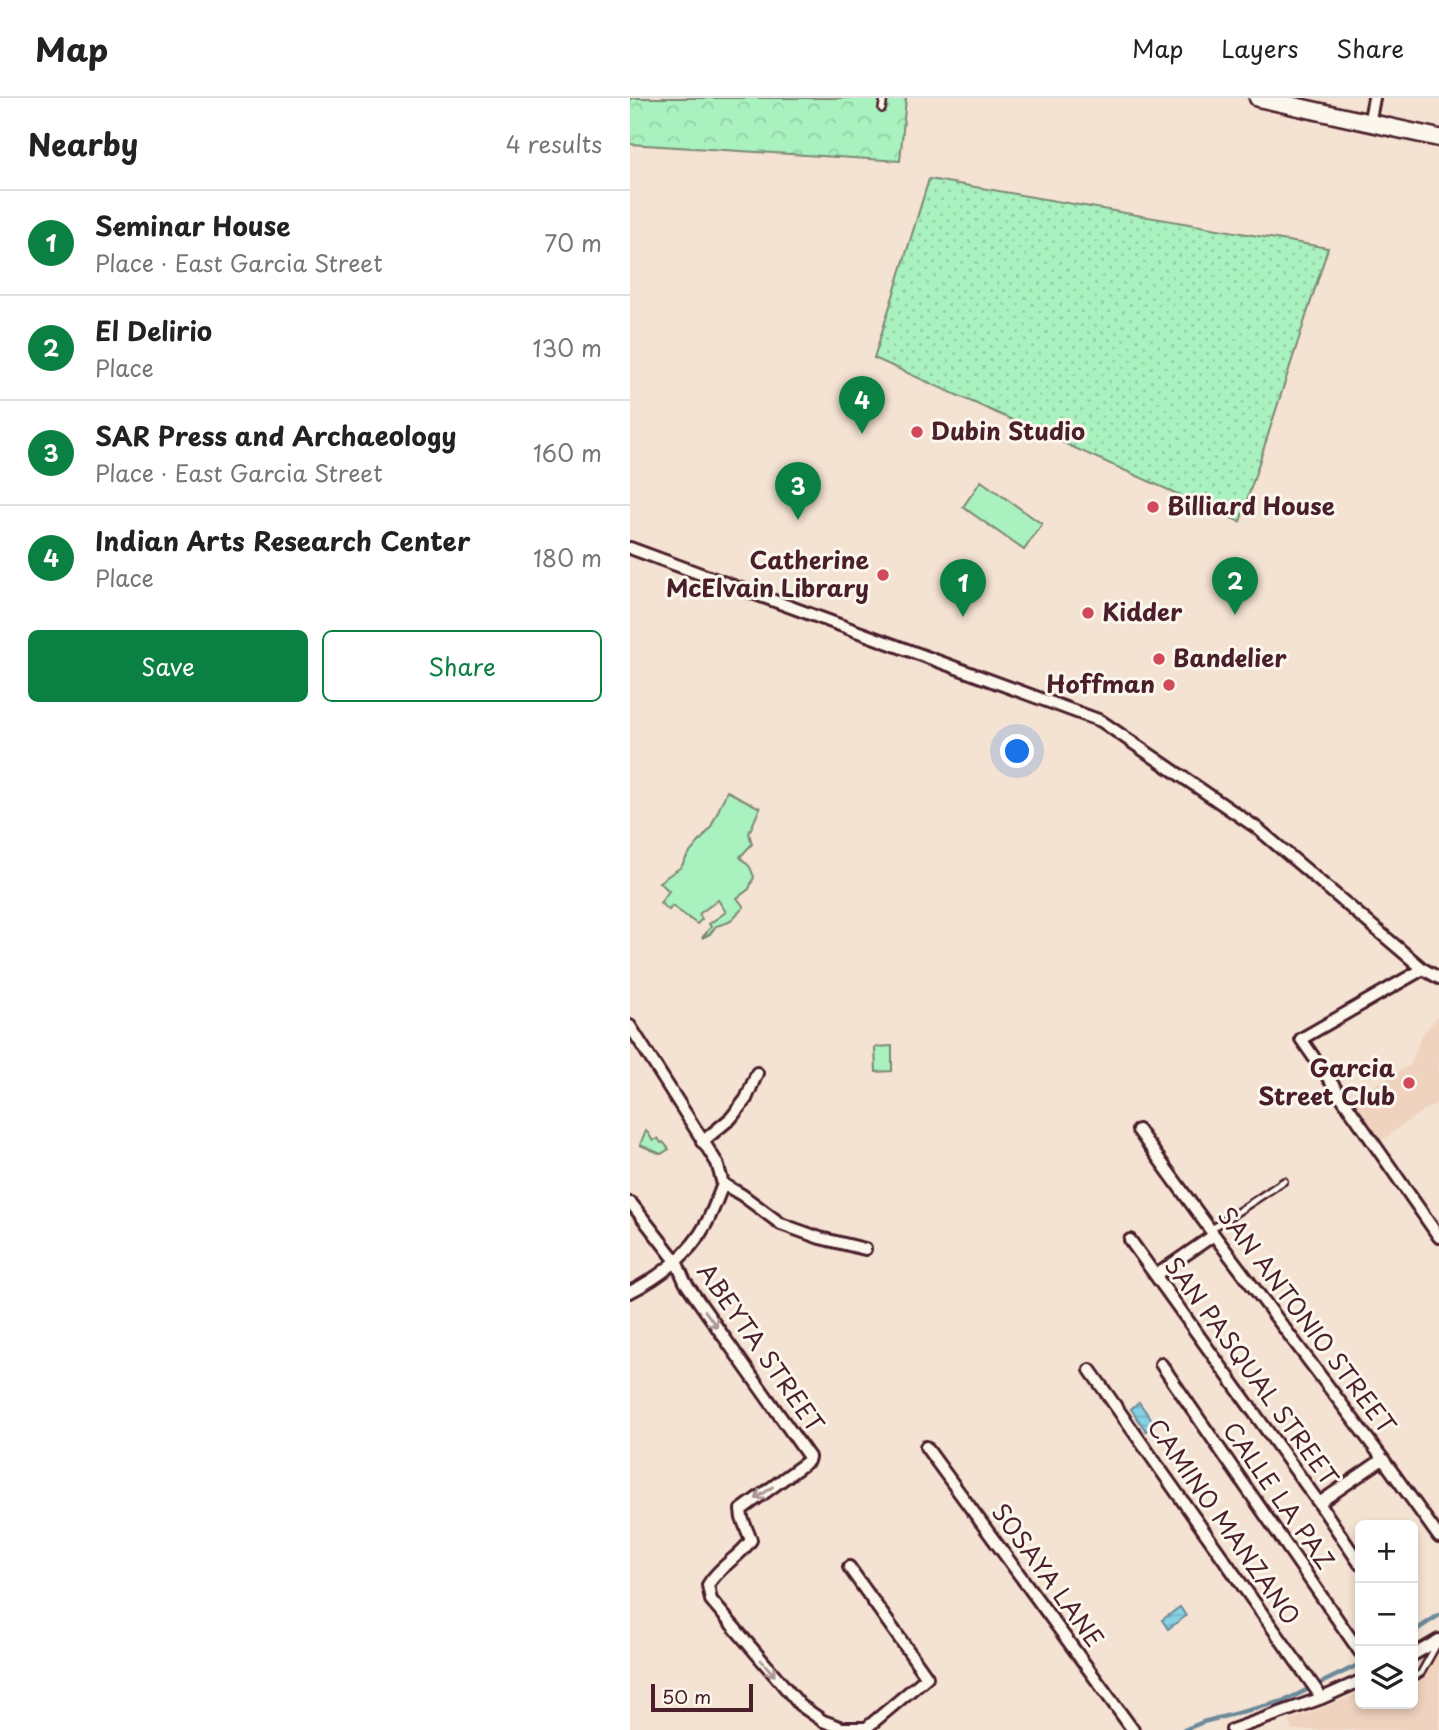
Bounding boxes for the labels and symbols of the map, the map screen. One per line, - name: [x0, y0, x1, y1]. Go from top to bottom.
- pin: 4: [839, 376, 885, 434]
- place label: Dubin Studio: [931, 412, 1085, 448]
- marker: Dubin Studio: [909, 424, 925, 440]
- pin: 3: [775, 462, 821, 520]
- place label: Billiard House: [1167, 487, 1335, 523]
- marker: Billiard House: [1145, 499, 1161, 515]
- place label: Catherine McElvain Library: [666, 541, 869, 605]
- pin: 2: [1212, 557, 1258, 615]
- pin: 1: [940, 559, 986, 617]
- marker: Catherine McElvain Library: [875, 567, 891, 583]
- place label: Kidder: [1102, 593, 1183, 629]
- marker: Kidder: [1080, 605, 1096, 621]
- place label: Bandelier: [1173, 639, 1287, 675]
- marker: Bandelier: [1151, 651, 1167, 667]
- place label: Hoffman: [1046, 665, 1155, 701]
- marker: Hoffman: [1161, 677, 1177, 693]
- your location: [1000, 734, 1034, 768]
- place label: Garcia Street Club: [1258, 1049, 1396, 1113]
- marker: Garcia Street Club: [1401, 1075, 1417, 1091]
- street label: SAN ANTONIO STREET: [1210, 1199, 1406, 1441]
- street label: SAN PASQUAL STREET: [1157, 1249, 1349, 1493]
- street label: ABEYTA STREET: [690, 1255, 834, 1439]
- one-way arrow: [704, 1309, 719, 1328]
- street label: CAMINO MANZANO: [1140, 1410, 1310, 1631]
- street label: CALLE LA PAZ: [1215, 1414, 1344, 1576]
- one-way arrow: [755, 1486, 774, 1500]
- street label: SOSAYA LANE: [984, 1495, 1113, 1654]
- one-way arrow: [760, 1659, 776, 1677]
- scale bar: [651, 1681, 752, 1713]

